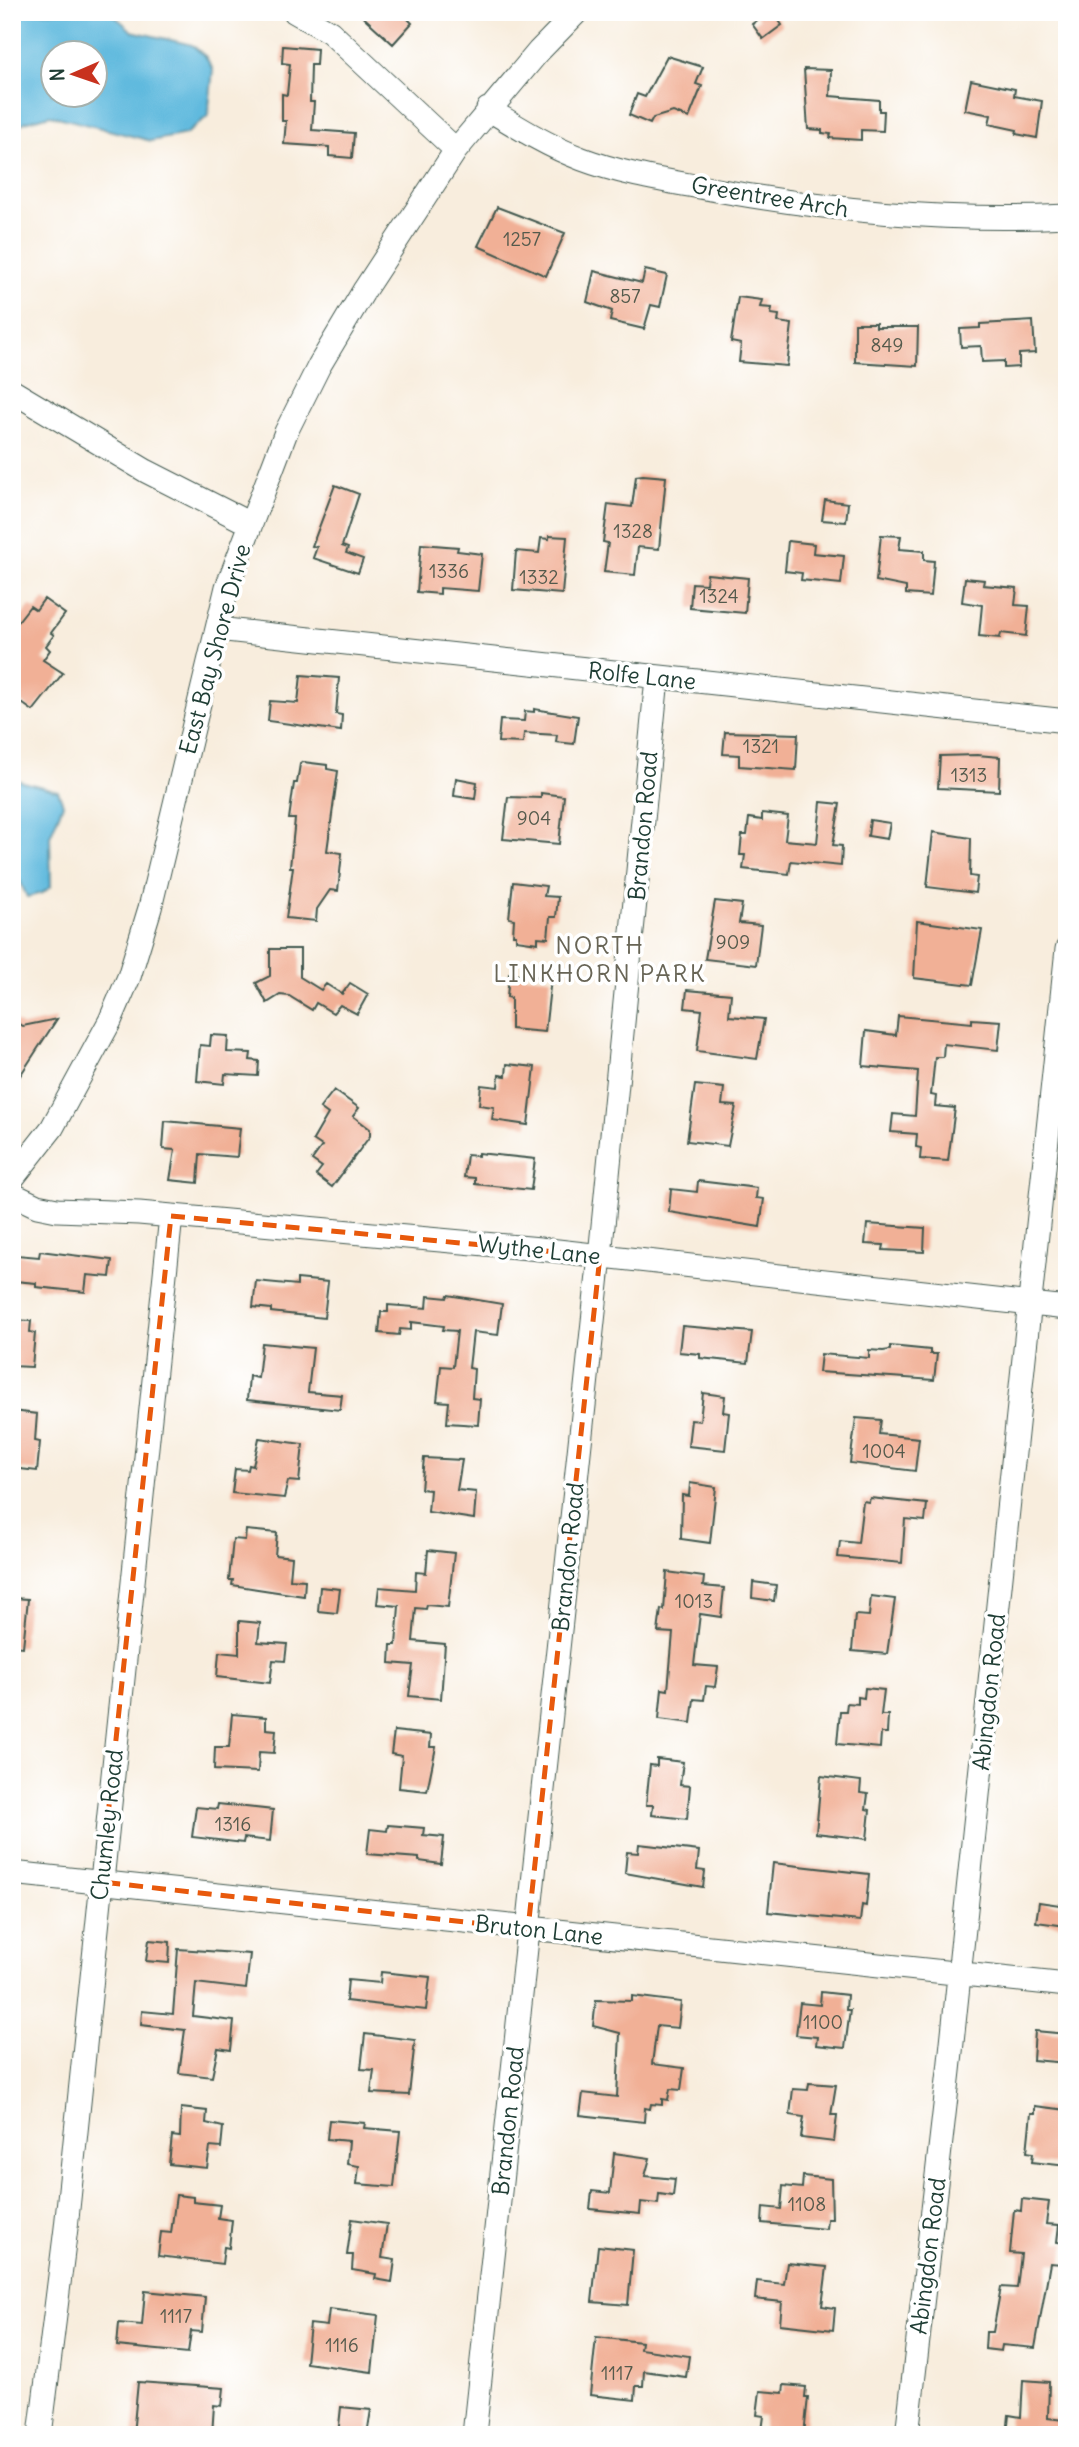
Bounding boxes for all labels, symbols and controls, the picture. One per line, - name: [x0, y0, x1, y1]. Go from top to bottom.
- north arrow: [38, 38, 108, 108]
- text: N: [45, 68, 69, 82]
- street label: Greentree Arch: [689, 170, 851, 223]
- house number: 1257: [503, 227, 541, 251]
- house number: 857: [609, 284, 641, 308]
- house number: 849: [871, 333, 903, 357]
- house number: 1328: [613, 519, 653, 543]
- street label: East Bay Shore Drive: [172, 541, 257, 757]
- house number: 1336: [429, 559, 469, 583]
- house number: 1332: [519, 565, 559, 589]
- house number: 1324: [699, 584, 739, 608]
- street label: Rolfe Lane: [587, 655, 698, 696]
- house number: 1321: [743, 734, 779, 758]
- street label: Brandon Road: [622, 750, 663, 902]
- house number: 1313: [951, 763, 987, 787]
- house number: 904: [517, 806, 551, 830]
- district label: NORTH LINKHORN PARK: [493, 930, 707, 988]
- house number: 909: [716, 930, 750, 954]
- street label: Wythe Lane: [476, 1229, 602, 1270]
- house number: 1004: [862, 1439, 906, 1463]
- street label: Brandon Road: [545, 1481, 590, 1633]
- house number: 1013: [675, 1589, 713, 1613]
- street label: Abingdon Road: [966, 1612, 1011, 1772]
- street label: Chumley Road: [84, 1748, 129, 1902]
- house number: 1316: [215, 1812, 251, 1836]
- street label: Bruton Lane: [474, 1908, 604, 1951]
- house number: 1100: [803, 2010, 843, 2034]
- street label: Brandon Road: [485, 2045, 530, 2197]
- street label: Abingdon Road: [903, 2176, 952, 2336]
- house number: 1108: [788, 2192, 826, 2216]
- house number: 1117: [160, 2304, 192, 2328]
- house number: 1116: [325, 2333, 359, 2357]
- house number: 1117: [601, 2361, 633, 2385]

